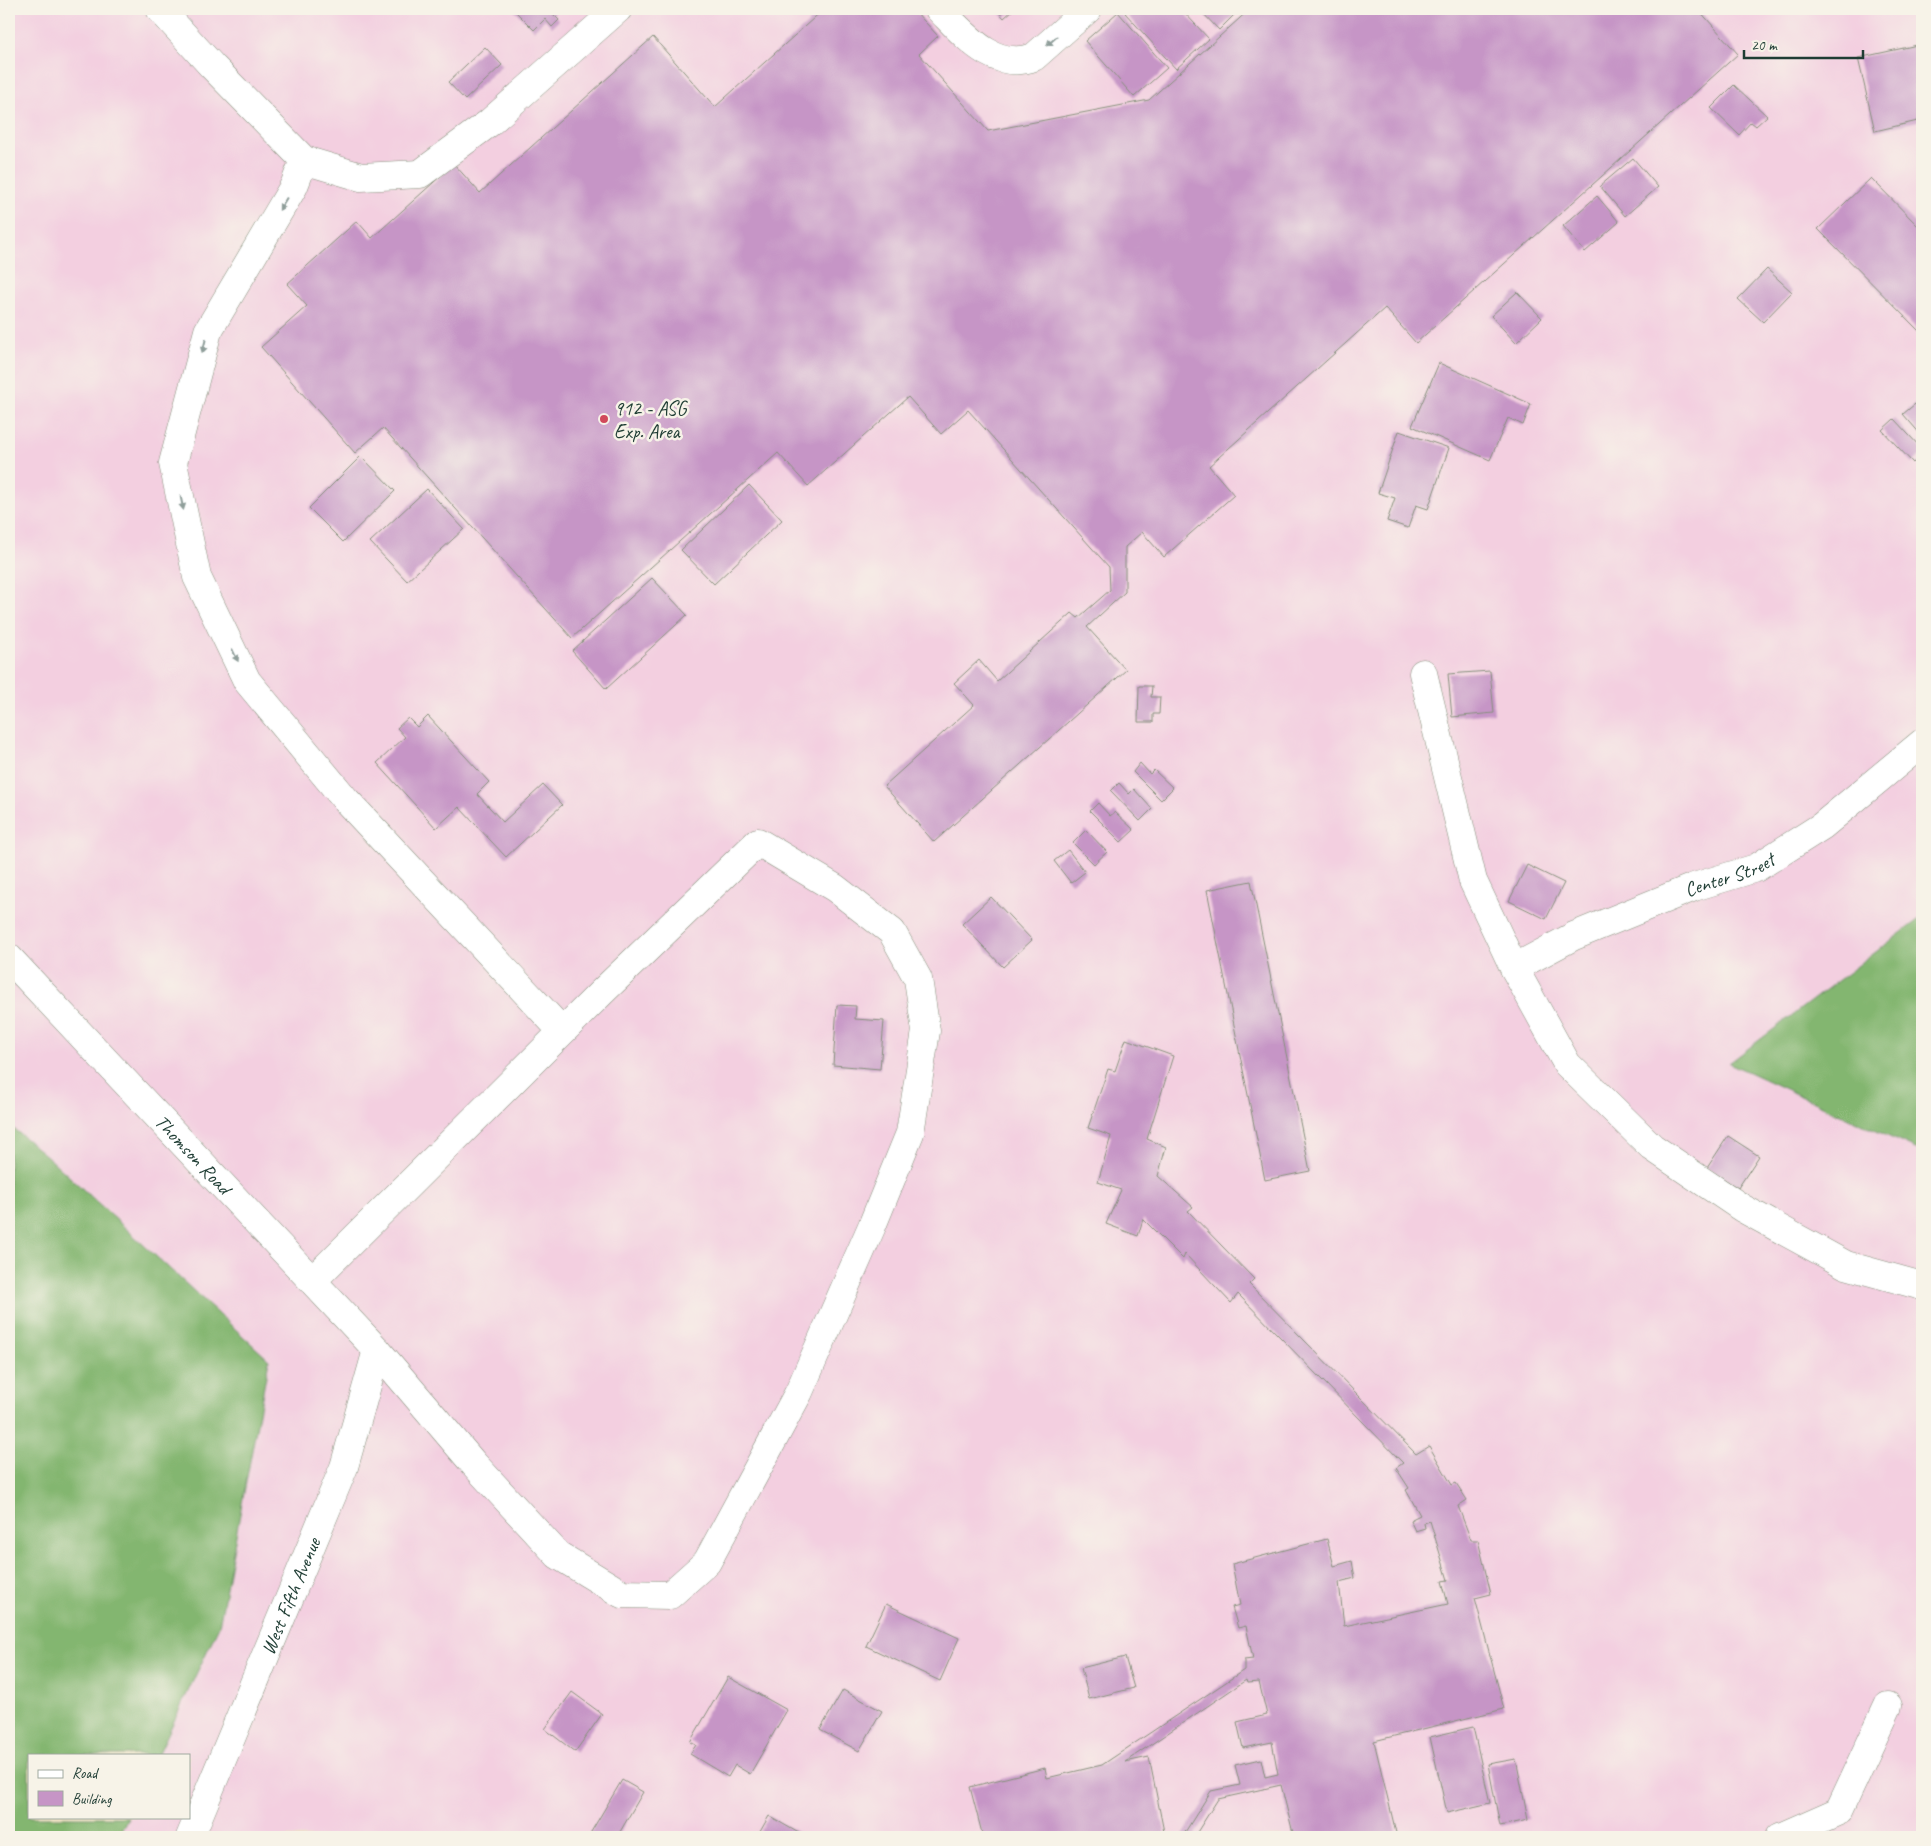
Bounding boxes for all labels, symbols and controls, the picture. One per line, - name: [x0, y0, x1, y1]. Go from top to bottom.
- scale bar: [1744, 28, 1862, 60]
- one-way arrow: [1046, 35, 1058, 46]
- text: 20 m: [1751, 36, 1778, 55]
- one-way arrow: [278, 198, 287, 211]
- one-way arrow: [200, 338, 208, 353]
- place label: 912 - ASG Exp. Area: [614, 396, 688, 444]
- marker: 912 - ASG Exp. Area: [598, 413, 610, 425]
- one-way arrow: [178, 496, 186, 512]
- one-way arrow: [231, 648, 239, 662]
- street label: Center Street: [1681, 845, 1782, 902]
- street label: Thomson Road: [150, 1109, 239, 1201]
- street label: West Fifth Avenue: [255, 1533, 326, 1658]
- legend: [28, 1754, 190, 1818]
- text: Road: [72, 1764, 99, 1783]
- text: Building: [72, 1790, 112, 1809]

